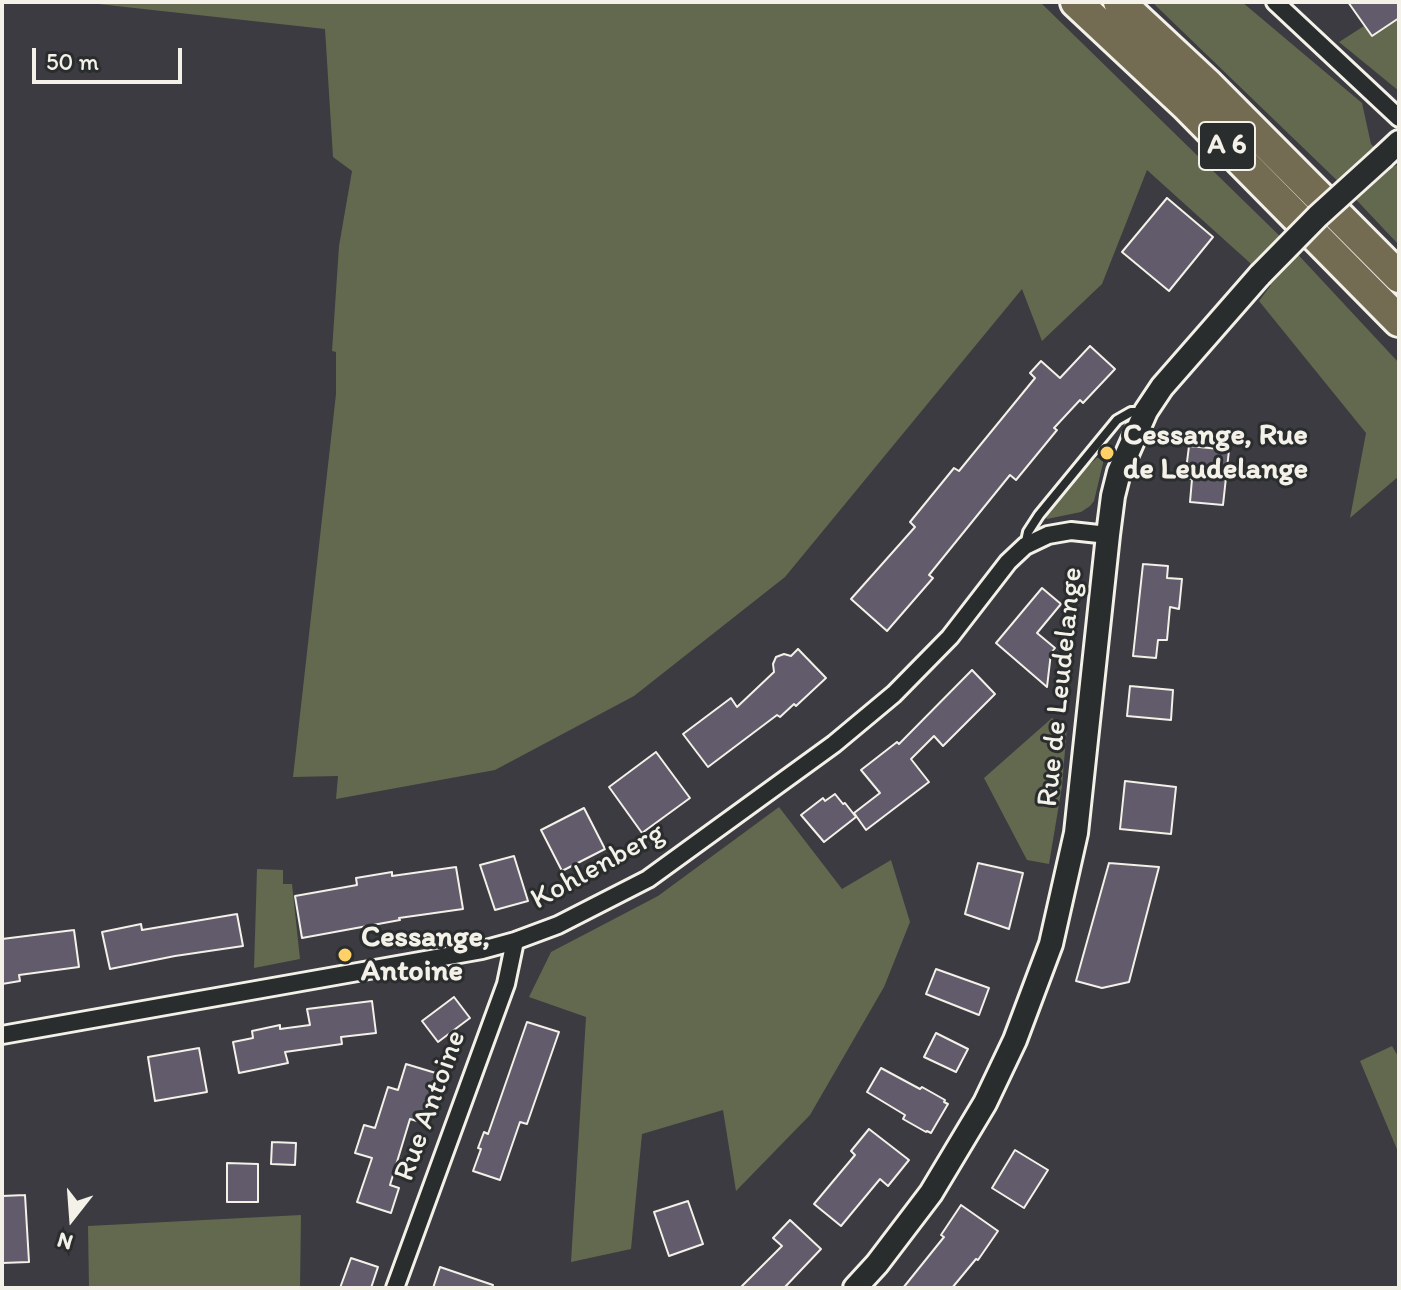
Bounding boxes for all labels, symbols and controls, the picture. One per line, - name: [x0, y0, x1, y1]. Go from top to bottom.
- scale bar: [36, 32, 186, 82]
- text: 50 m: [46, 47, 99, 76]
- road number: A 6: [1199, 122, 1255, 170]
- place label: Cessange, Rue de Leudelange: [1123, 418, 1308, 488]
- marker: Cessange, Rue de Leudelange: [1098, 444, 1116, 462]
- street label: Rue de Leudelange: [1031, 565, 1091, 809]
- street label: Kohlenberg: [525, 816, 671, 918]
- place label: Cessange, Antoine: [361, 920, 490, 990]
- marker: Cessange, Antoine: [336, 946, 354, 964]
- street label: Rue Antoine: [387, 1026, 475, 1186]
- north arrow: [32, 1178, 112, 1258]
- text: N: [54, 1226, 76, 1257]

